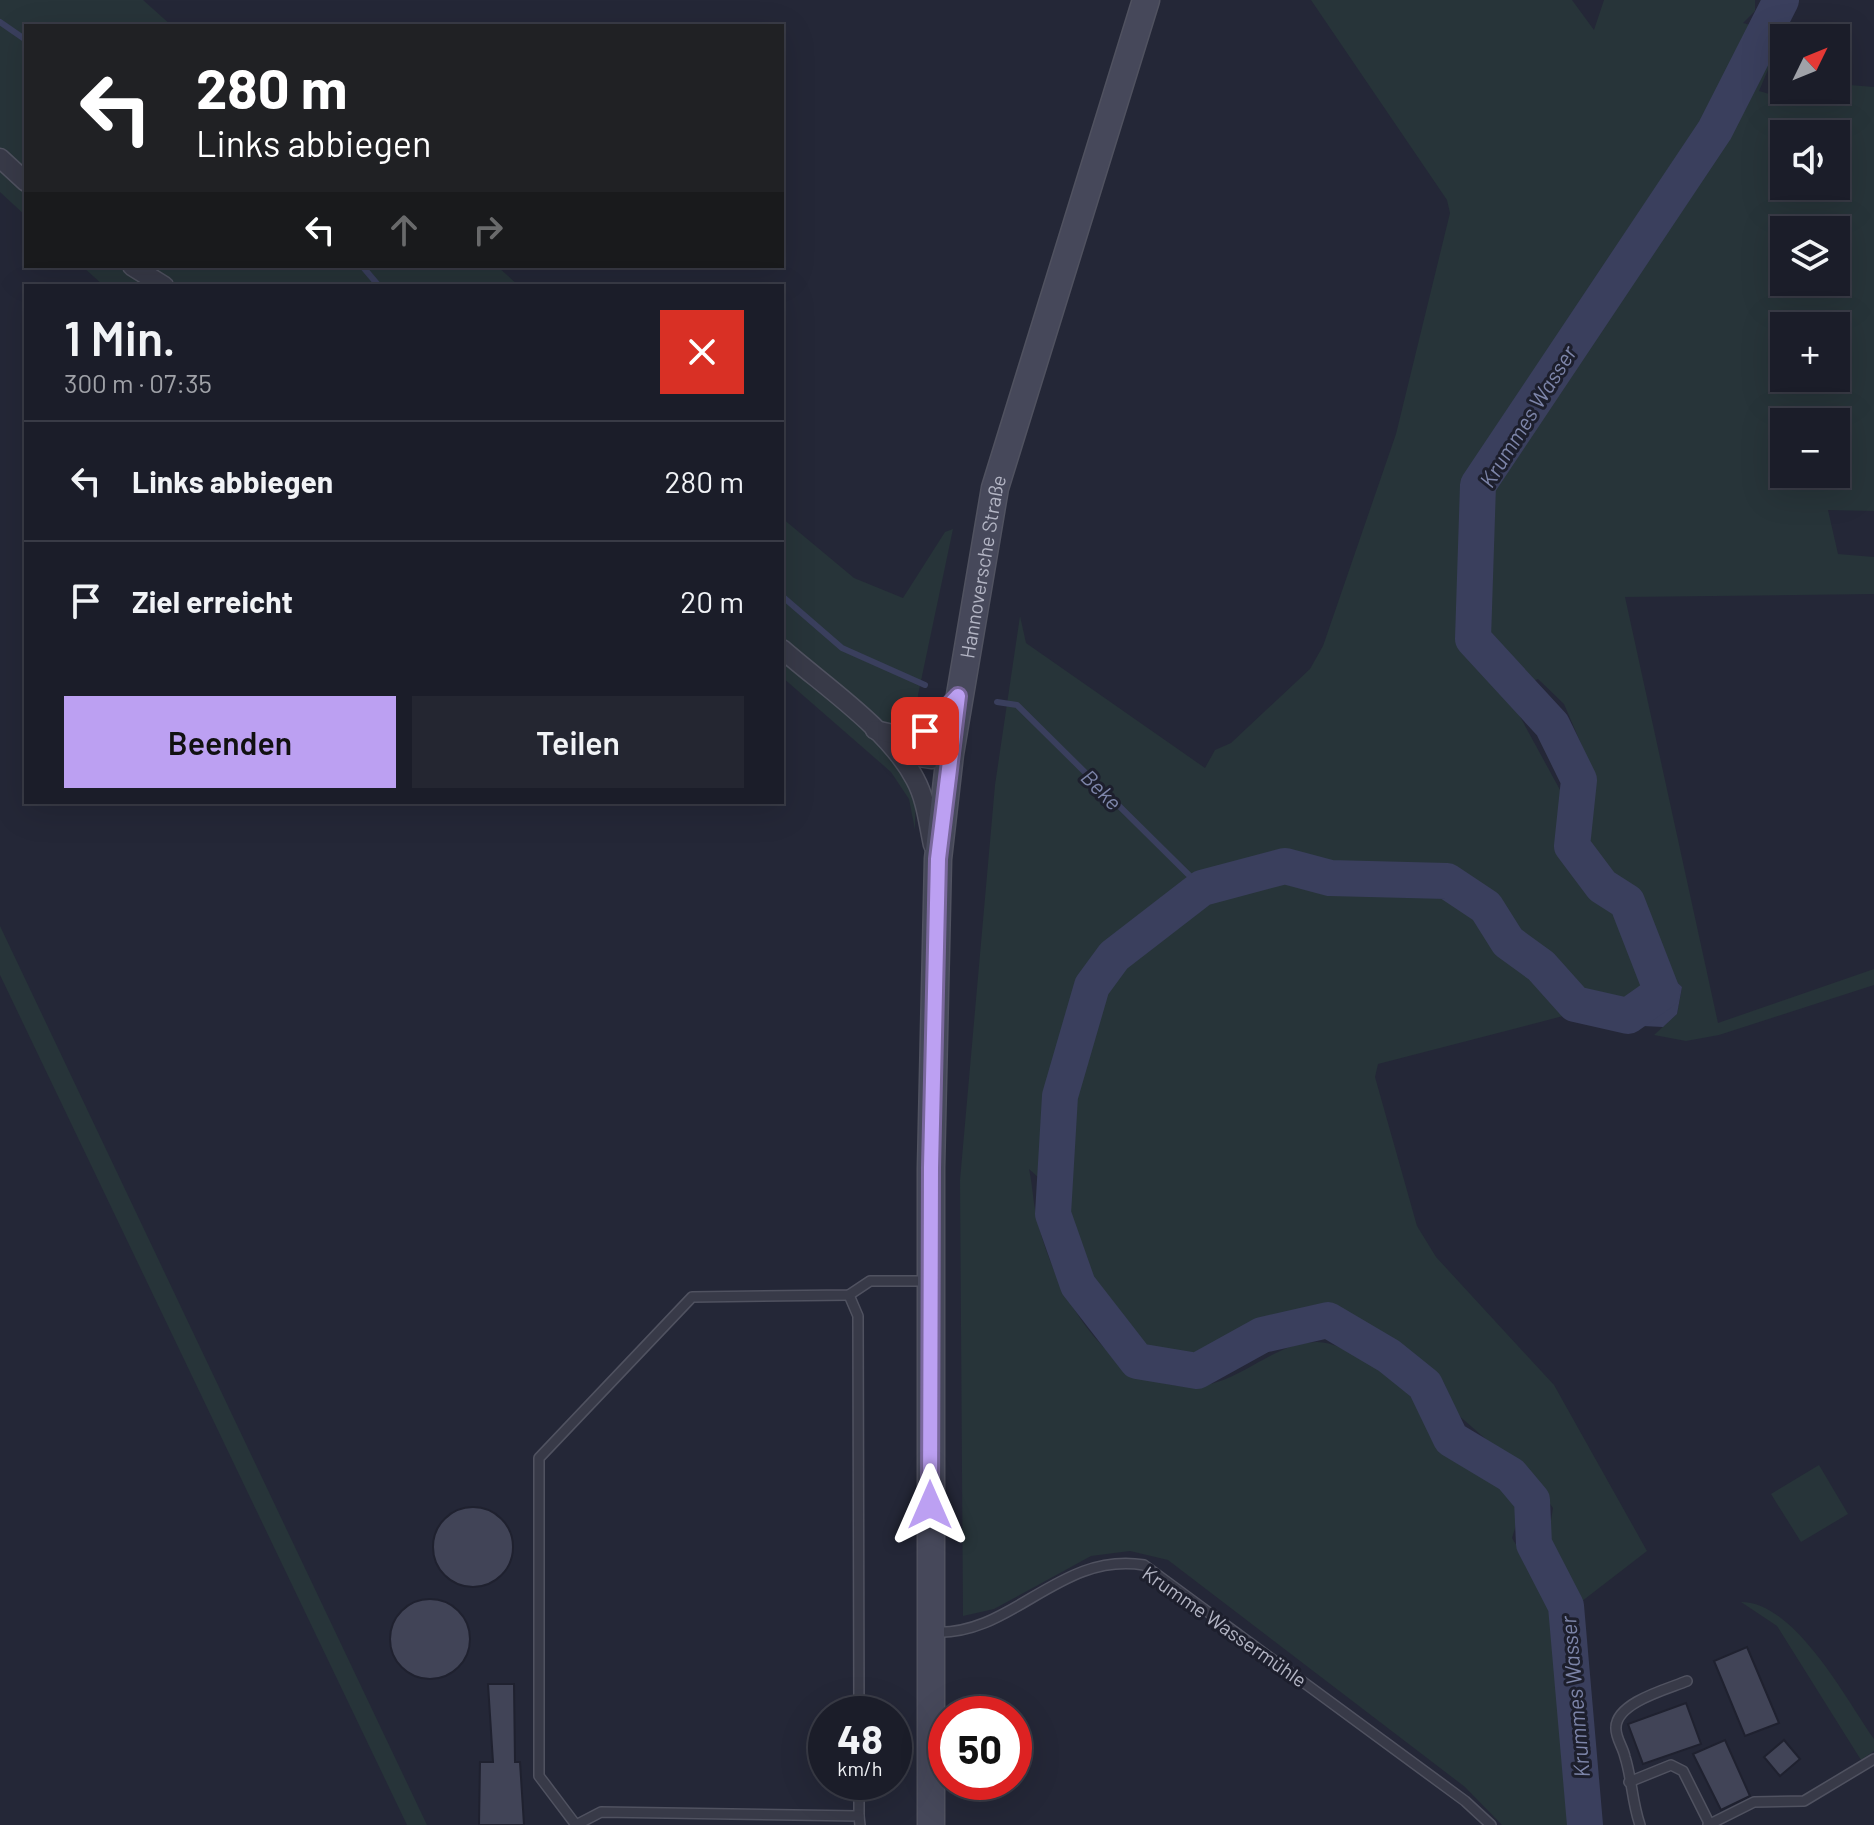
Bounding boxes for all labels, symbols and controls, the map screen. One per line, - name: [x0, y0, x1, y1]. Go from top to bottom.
- north arrow: [1770, 24, 1850, 104]
- map controls: [1770, 24, 1850, 488]
- text: 280 m: [196, 53, 348, 120]
- icon: left: [64, 56, 168, 160]
- button: sound: [1770, 120, 1850, 200]
- text: Links abbiegen: [196, 121, 431, 164]
- icon: left: [298, 208, 342, 252]
- icon: ahead: [382, 208, 426, 252]
- icon: right: [466, 208, 510, 252]
- button: layers: [1770, 216, 1850, 296]
- text: 1 Min.: [64, 308, 176, 366]
- button: close: [660, 310, 744, 394]
- button: +: [1770, 312, 1850, 392]
- water label: Krummes Wasser: [1473, 339, 1582, 492]
- text: 300 m · 07:35: [64, 367, 212, 398]
- button: −: [1770, 408, 1850, 488]
- icon: left: [64, 459, 108, 503]
- text: Links abbiegen: [132, 463, 333, 499]
- text: 280 m: [665, 463, 744, 499]
- street label: Hannoversche Straße: [954, 472, 1010, 660]
- icon: arrive: [64, 579, 108, 623]
- text: Ziel erreicht: [132, 583, 293, 619]
- text: 20 m: [680, 583, 744, 619]
- button: Beenden: [64, 696, 396, 788]
- button: Teilen: [412, 696, 744, 788]
- pin: [891, 697, 959, 765]
- icon: arrive: [903, 709, 947, 753]
- water label: Beke: [1076, 763, 1128, 815]
- position arrow: [888, 1463, 972, 1547]
- street label: Krumme Wassermühle: [1138, 1560, 1312, 1692]
- water label: Krummes Wasser: [1554, 1614, 1594, 1779]
- speed limit sign: 50: [928, 1696, 1032, 1800]
- text: 48: [837, 1714, 883, 1762]
- text: km/h: [837, 1756, 883, 1780]

